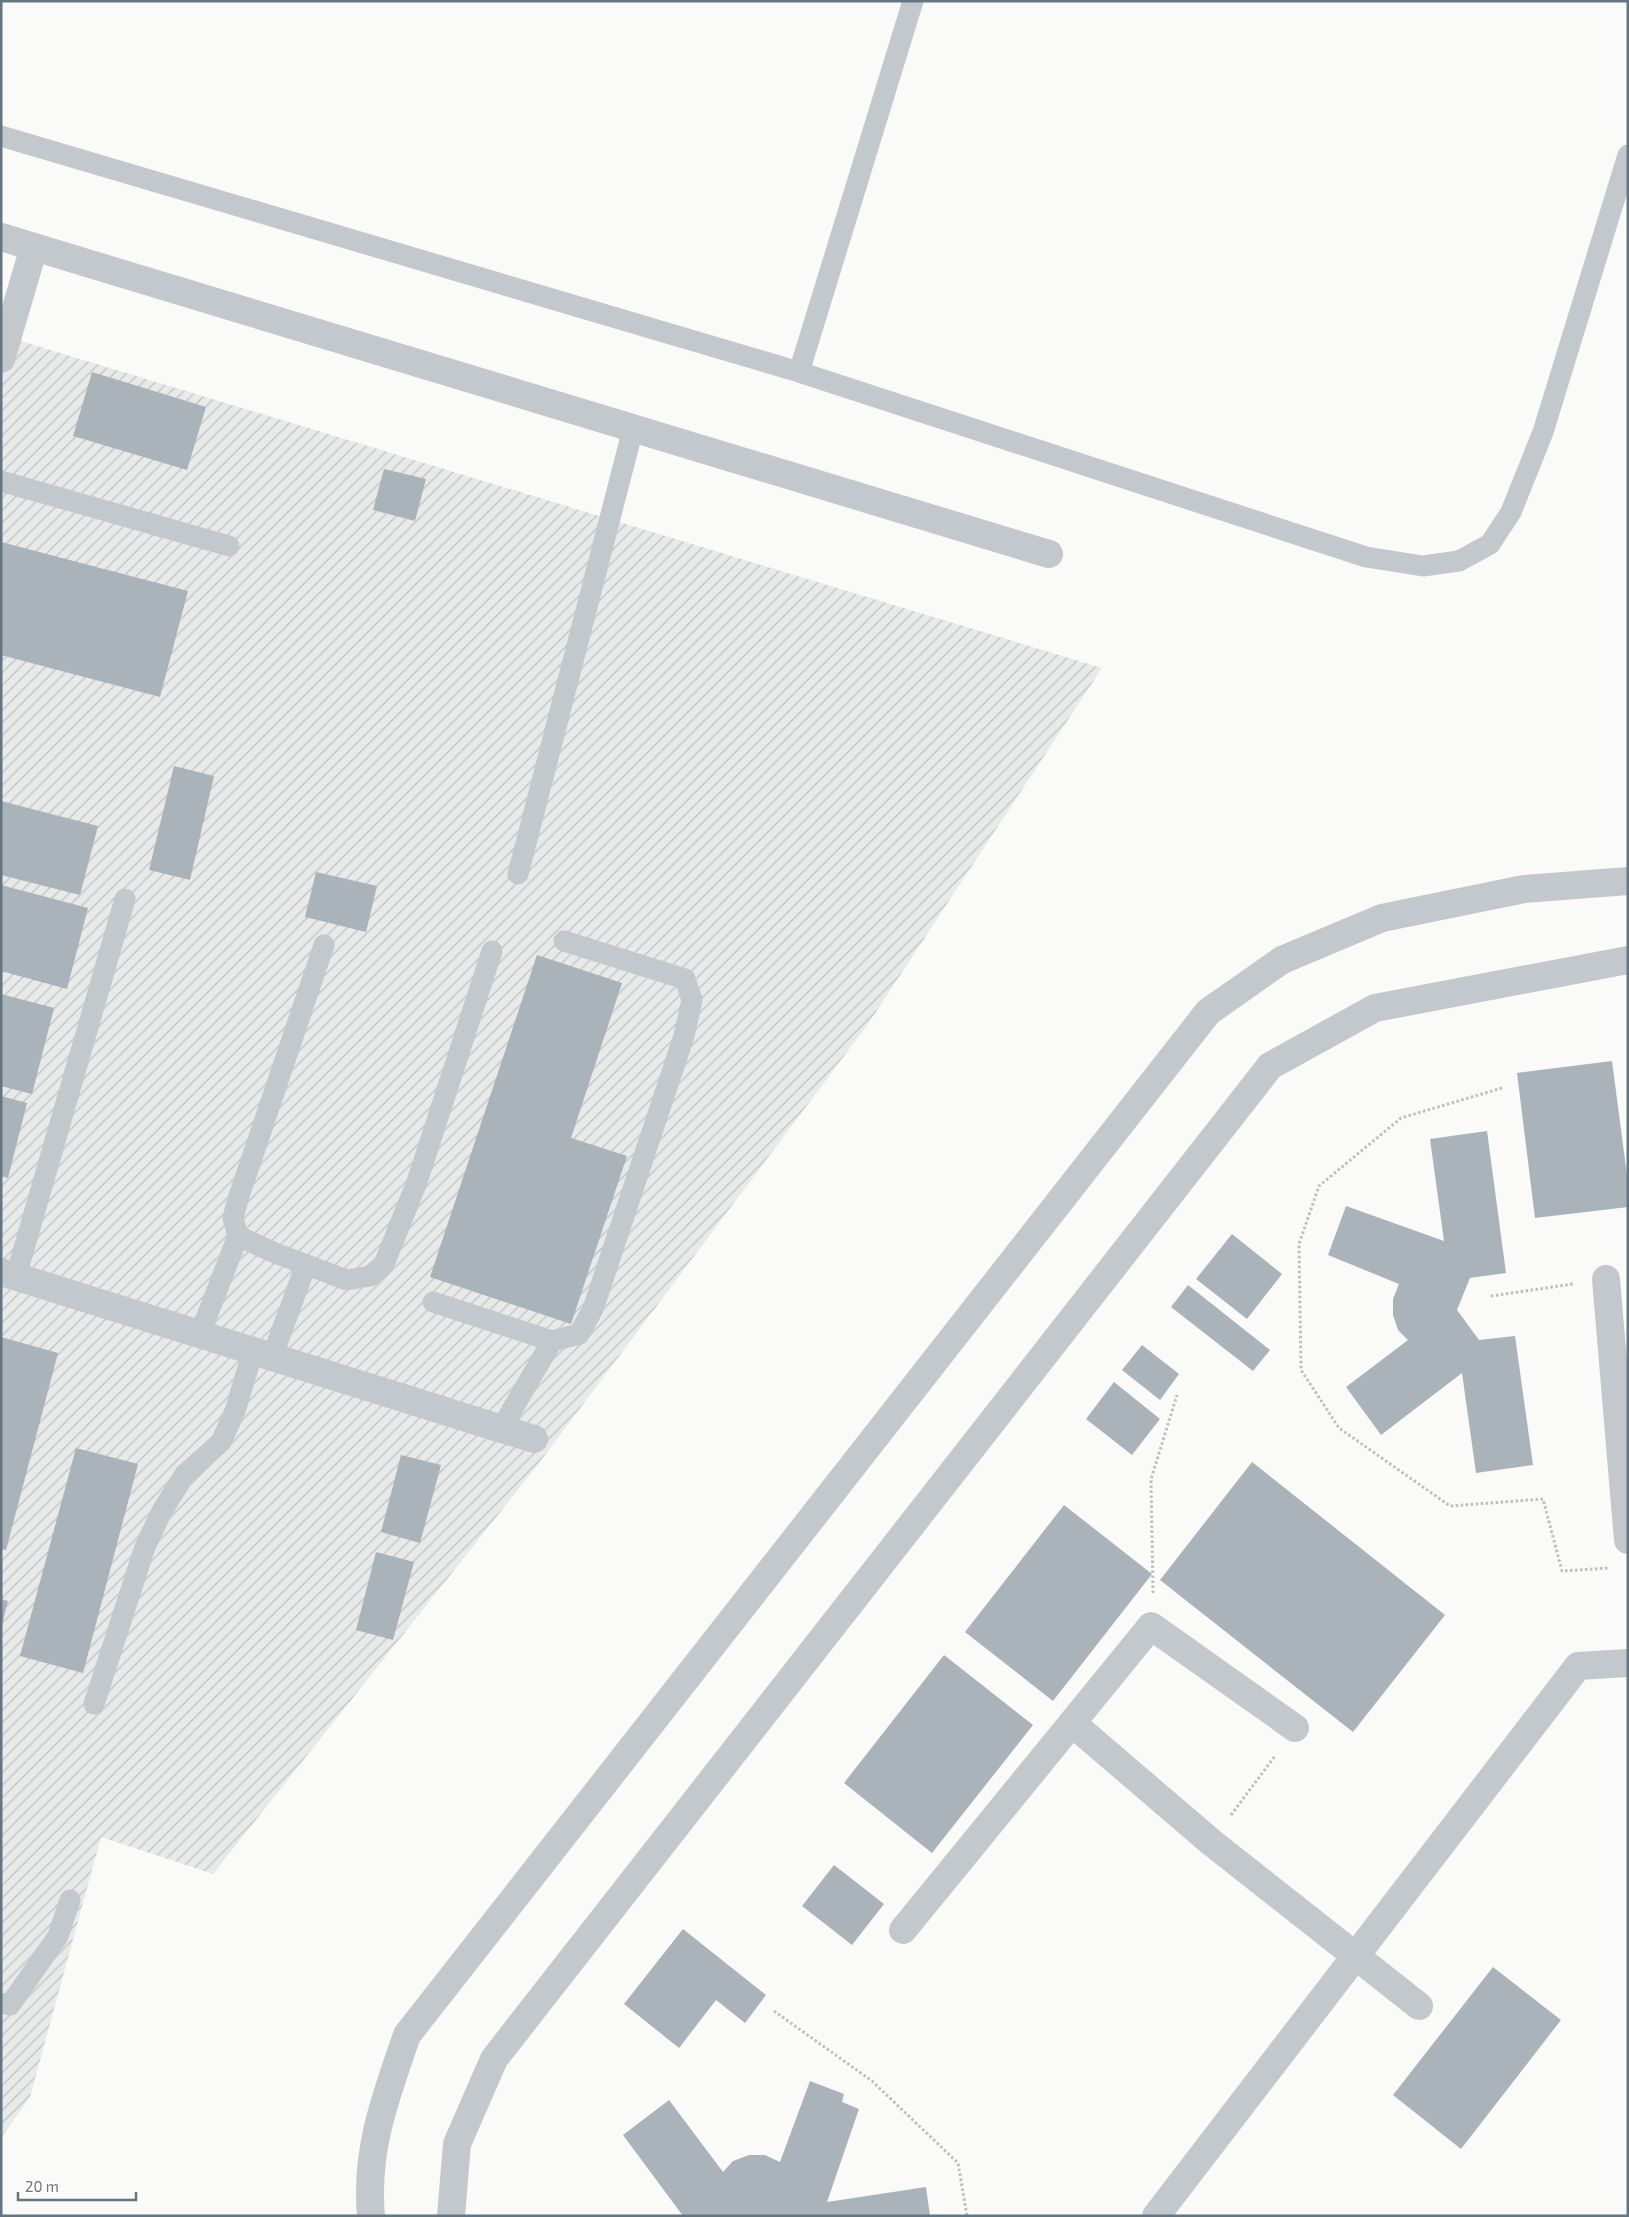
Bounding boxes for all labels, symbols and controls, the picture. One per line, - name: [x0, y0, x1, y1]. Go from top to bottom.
- scale bar: [18, 2170, 135, 2202]
- text: 20 m: [25, 2177, 59, 2195]

